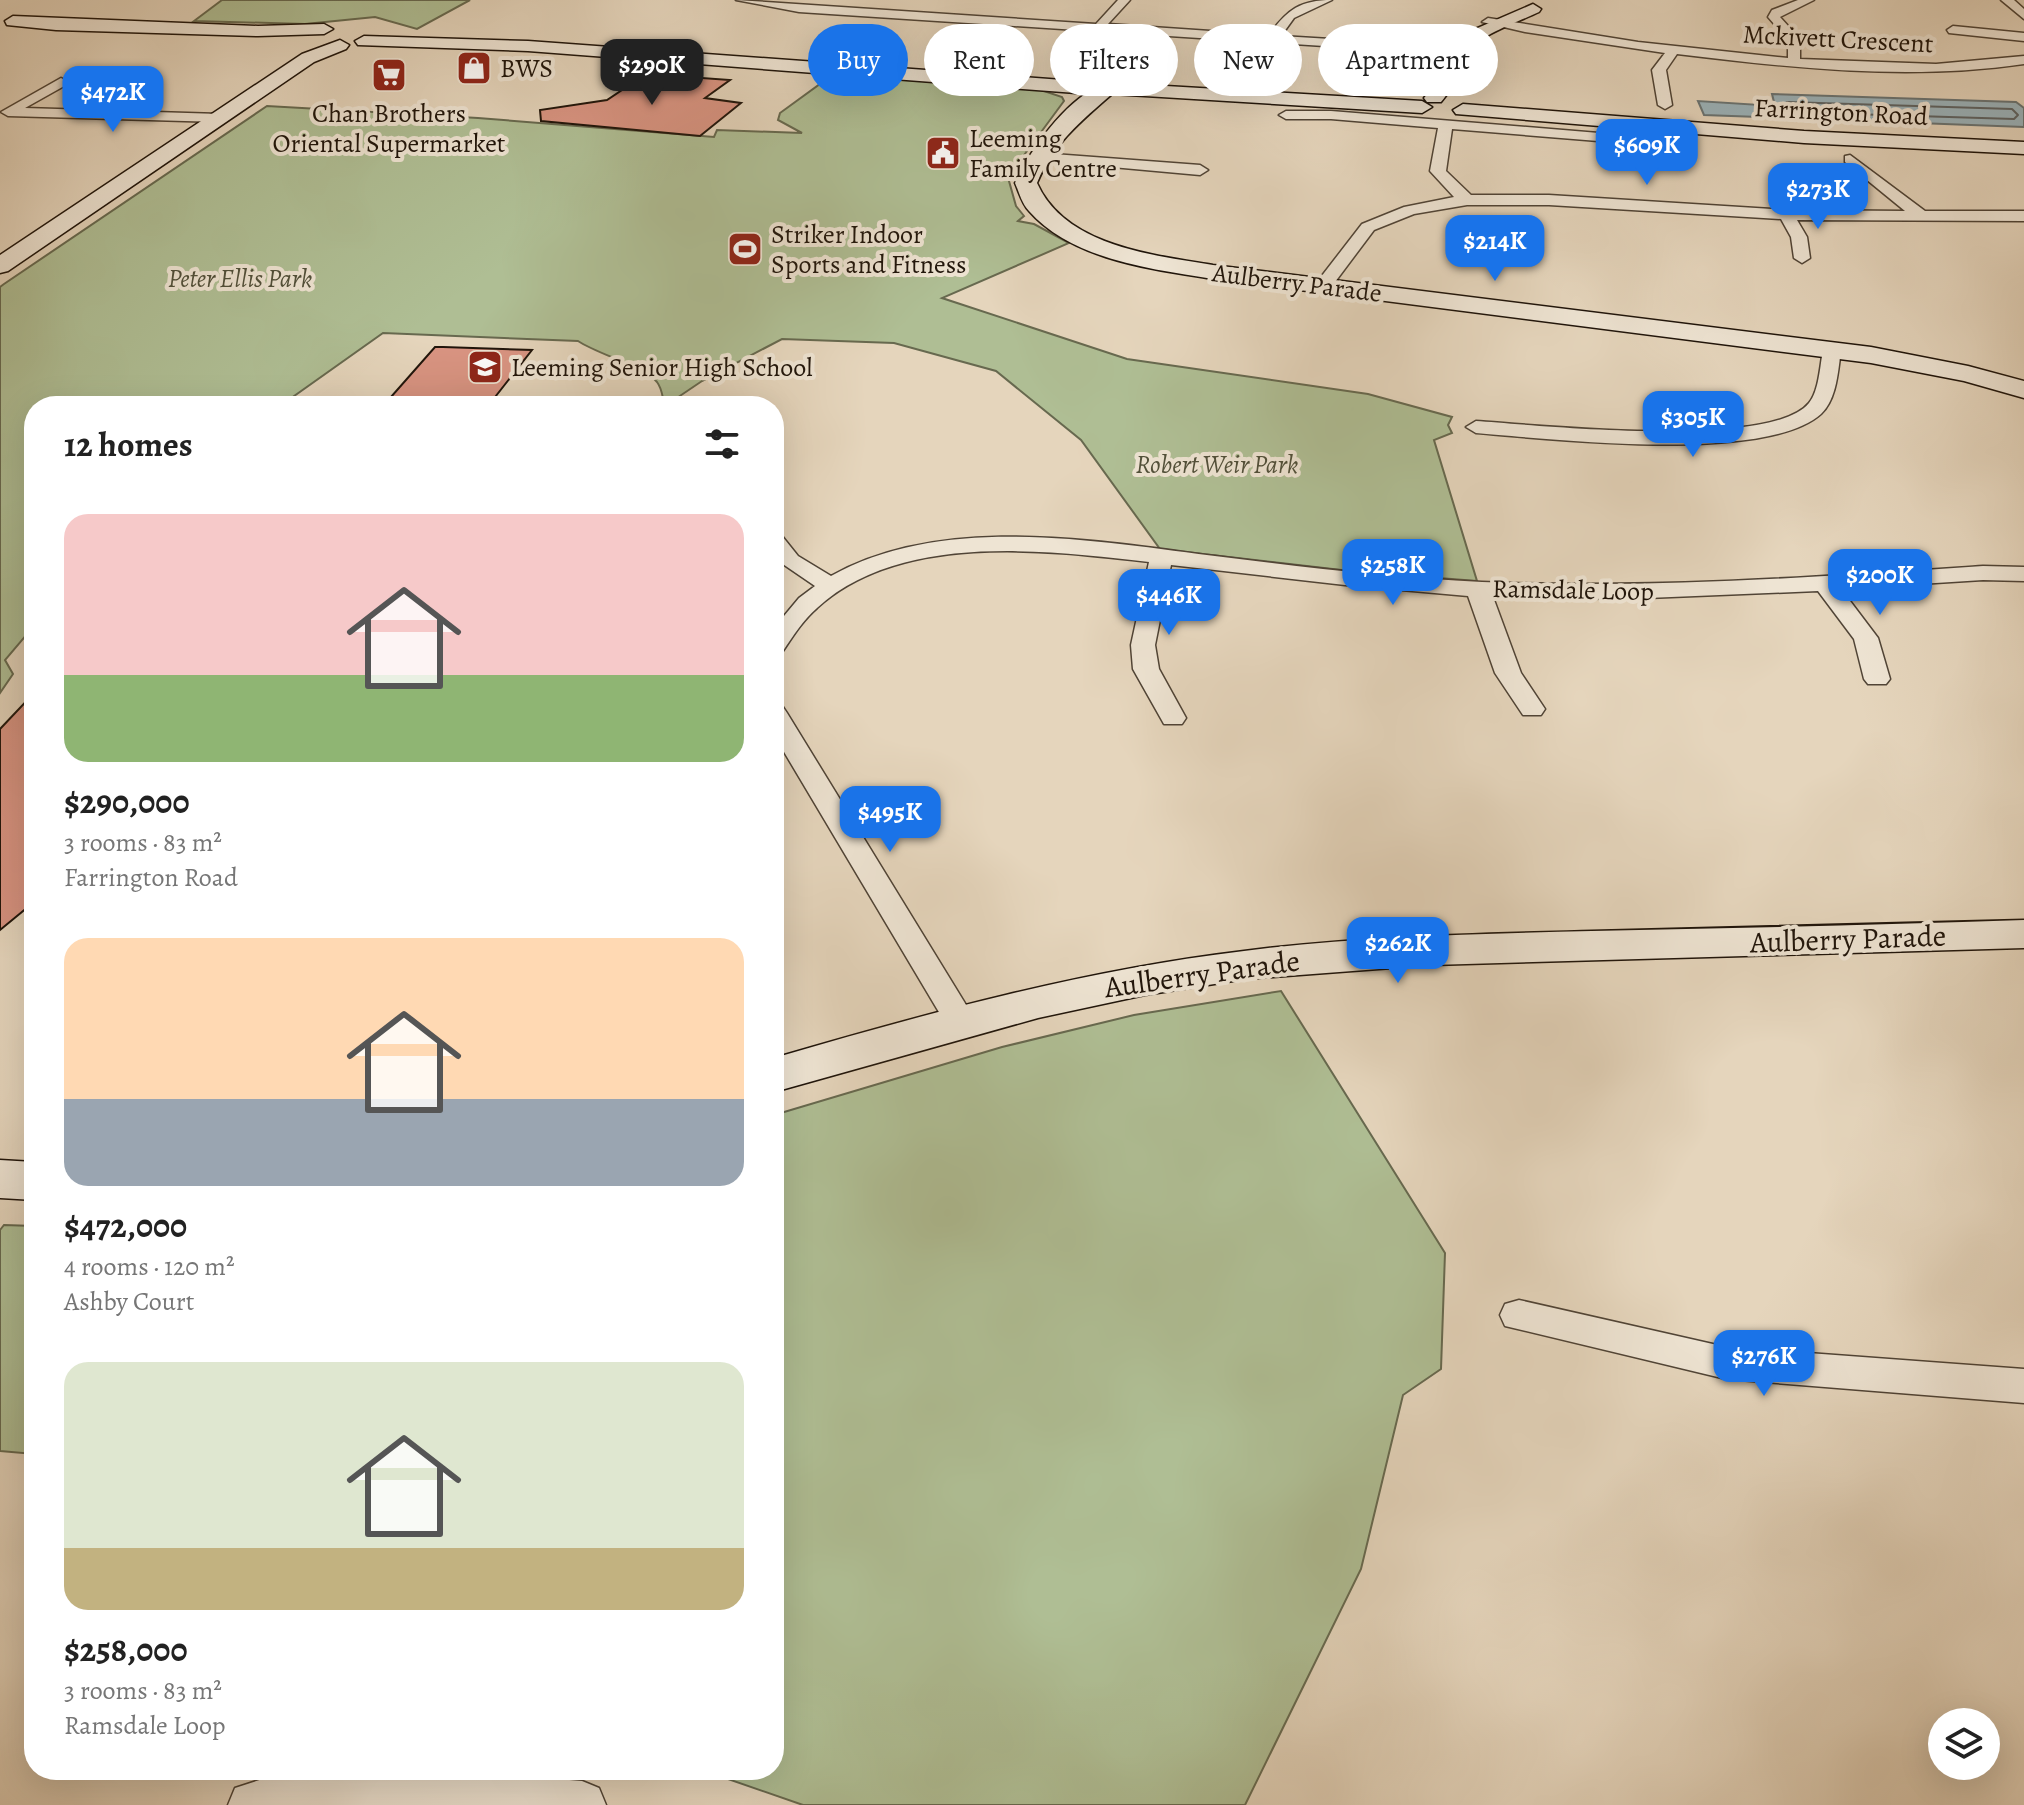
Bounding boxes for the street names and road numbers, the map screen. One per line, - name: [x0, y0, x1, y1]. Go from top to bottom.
- street label: Mckivett Crescent: [1742, 17, 1934, 61]
- street label: Farrington Road: [1753, 90, 1929, 134]
- street label: Aulberry Parade: [1209, 255, 1384, 311]
- street label: Ramsdale Loop: [1492, 571, 1654, 609]
- street label: Aulberry Parade: [1748, 916, 1947, 962]
- street label: Aulberry Parade: [1101, 941, 1302, 1008]

